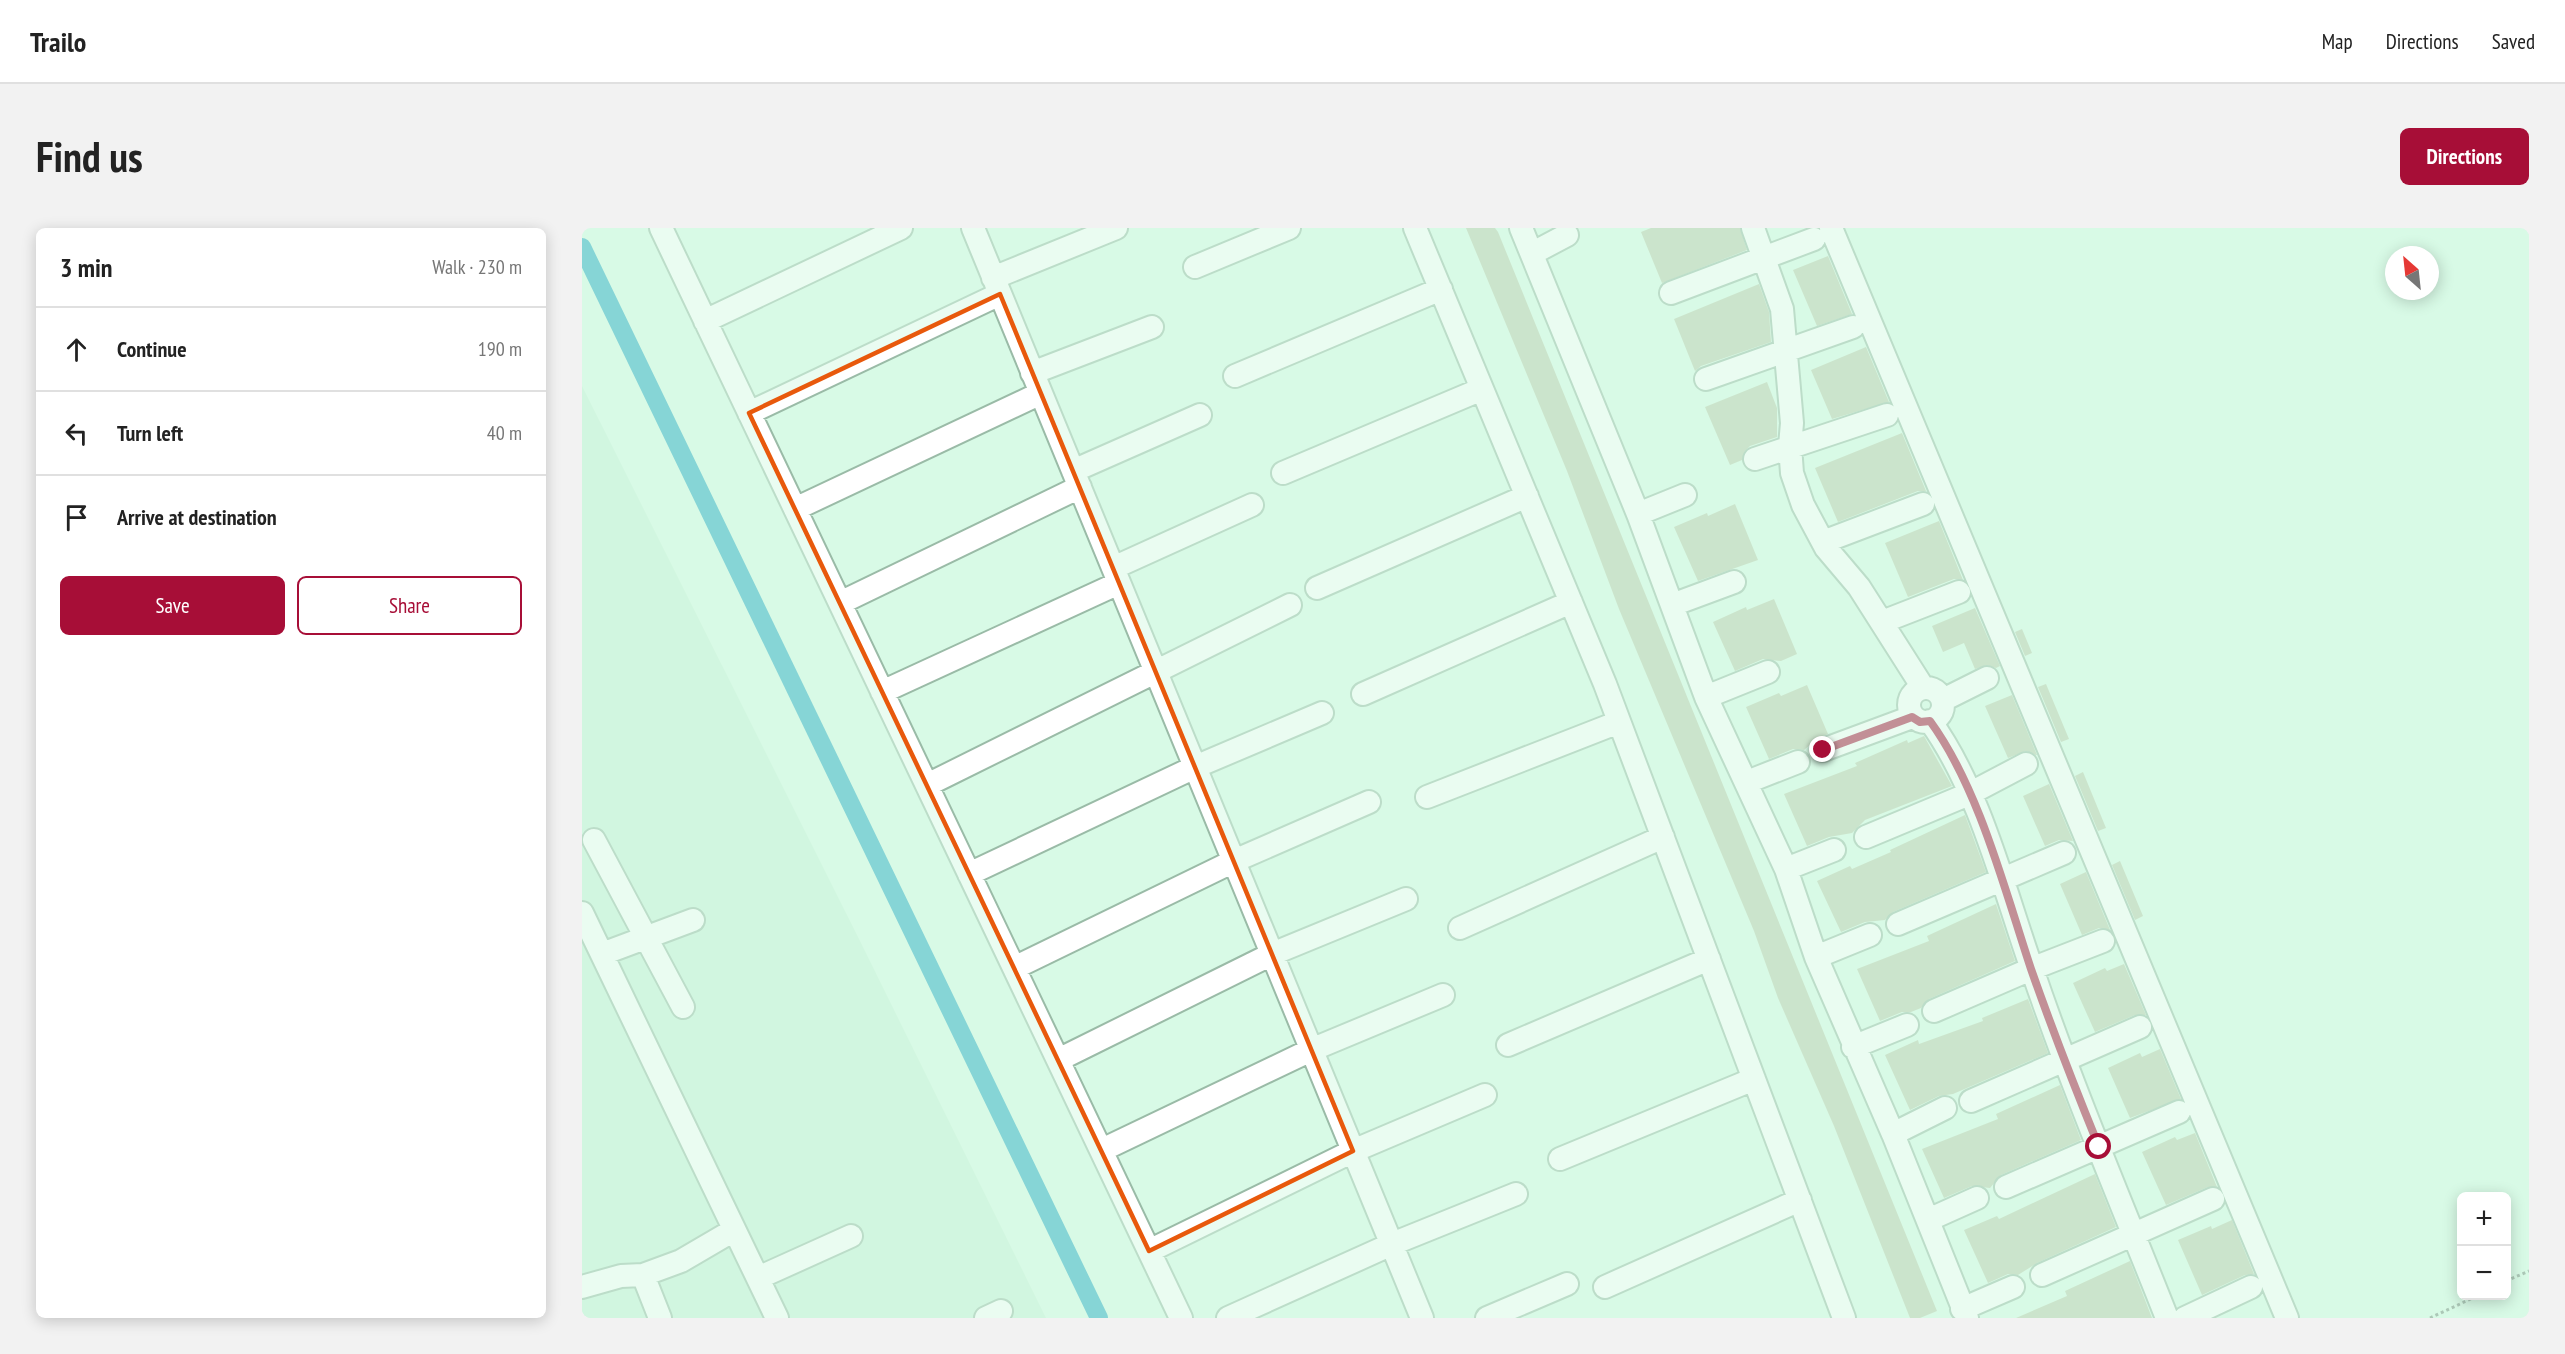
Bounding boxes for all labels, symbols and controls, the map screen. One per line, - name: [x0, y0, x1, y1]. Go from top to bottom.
- text: Trailo: [30, 23, 86, 60]
- text: Map: [2322, 28, 2353, 55]
- text: Directions: [2386, 28, 2459, 55]
- text: Saved: [2492, 28, 2535, 55]
- button: Directions: [2400, 128, 2529, 185]
- text: Find us: [36, 129, 143, 184]
- north arrow: [2385, 246, 2439, 300]
- text: 3 min: [60, 251, 113, 284]
- text: Walk · 230 m: [432, 254, 522, 280]
- icon: ahead: [60, 333, 93, 366]
- text: Continue: [117, 335, 187, 363]
- text: 190 m: [478, 336, 522, 362]
- icon: left: [60, 417, 93, 450]
- text: Turn left: [117, 419, 183, 447]
- text: 40 m: [487, 420, 522, 446]
- icon: arrive: [60, 501, 93, 534]
- text: Arrive at destination: [117, 503, 277, 531]
- button: Save: [60, 576, 285, 635]
- button: Share: [297, 576, 522, 635]
- route end: [1809, 736, 1835, 762]
- route start: [2085, 1133, 2111, 1159]
- map controls: [2457, 1192, 2511, 1300]
- button: +: [2457, 1192, 2511, 1246]
- button: −: [2457, 1246, 2511, 1300]

